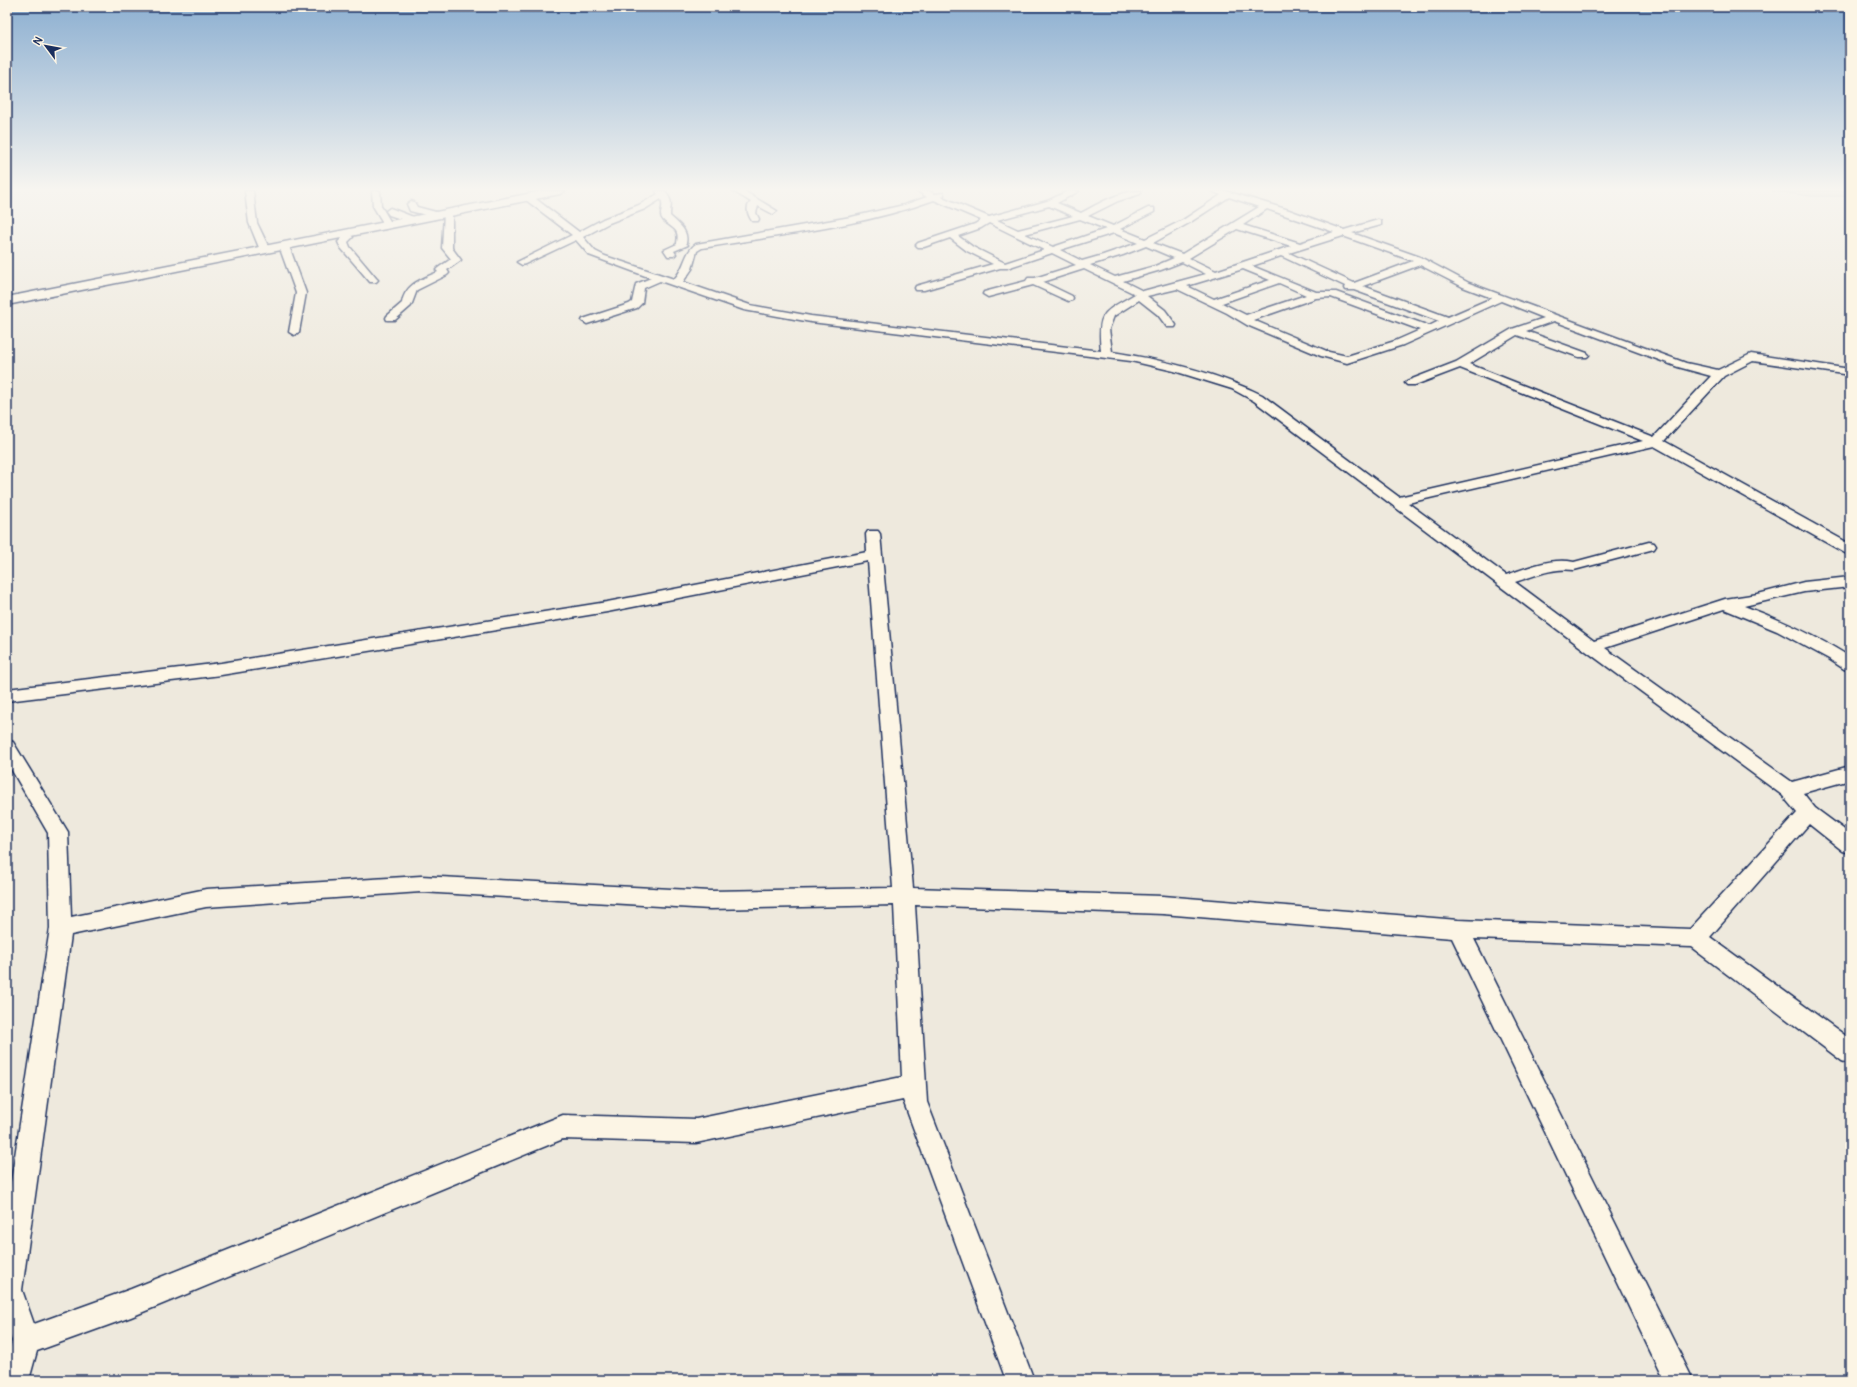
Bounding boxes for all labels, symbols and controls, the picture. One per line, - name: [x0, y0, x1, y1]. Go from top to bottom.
- north arrow: [26, 26, 66, 66]
- text: N: [30, 34, 46, 48]

